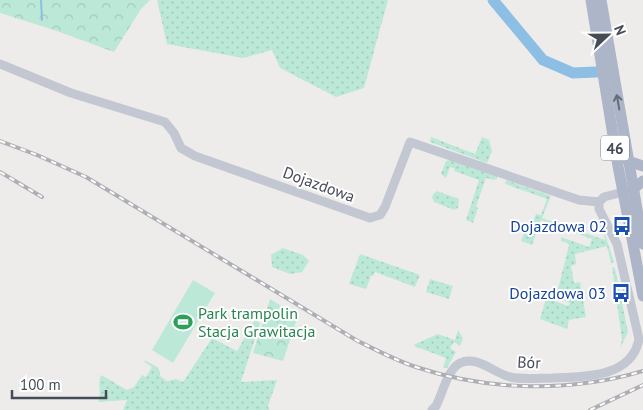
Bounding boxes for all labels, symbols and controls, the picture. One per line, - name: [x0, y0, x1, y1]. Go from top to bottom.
- north arrow: [583, 10, 633, 60]
- text: N: [610, 22, 630, 38]
- one-way arrow: [612, 95, 622, 111]
- road number: 46: [601, 136, 629, 160]
- street label: Dojazdowa: [280, 162, 358, 206]
- bus stop icon: Dojazdowa 02: [611, 215, 633, 237]
- place label: Dojazdowa 02: [510, 216, 607, 236]
- bus stop icon: Dojazdowa 03: [610, 282, 632, 304]
- place label: Dojazdowa 03: [509, 283, 606, 303]
- place label: Park trampolin Stacja Grawitacja: [198, 303, 316, 341]
- sports icon: Park trampolin Stacja Grawitacja: [172, 311, 194, 333]
- street label: Bór: [517, 351, 542, 373]
- scale bar: [12, 368, 106, 400]
- text: 100 m: [20, 375, 61, 394]

